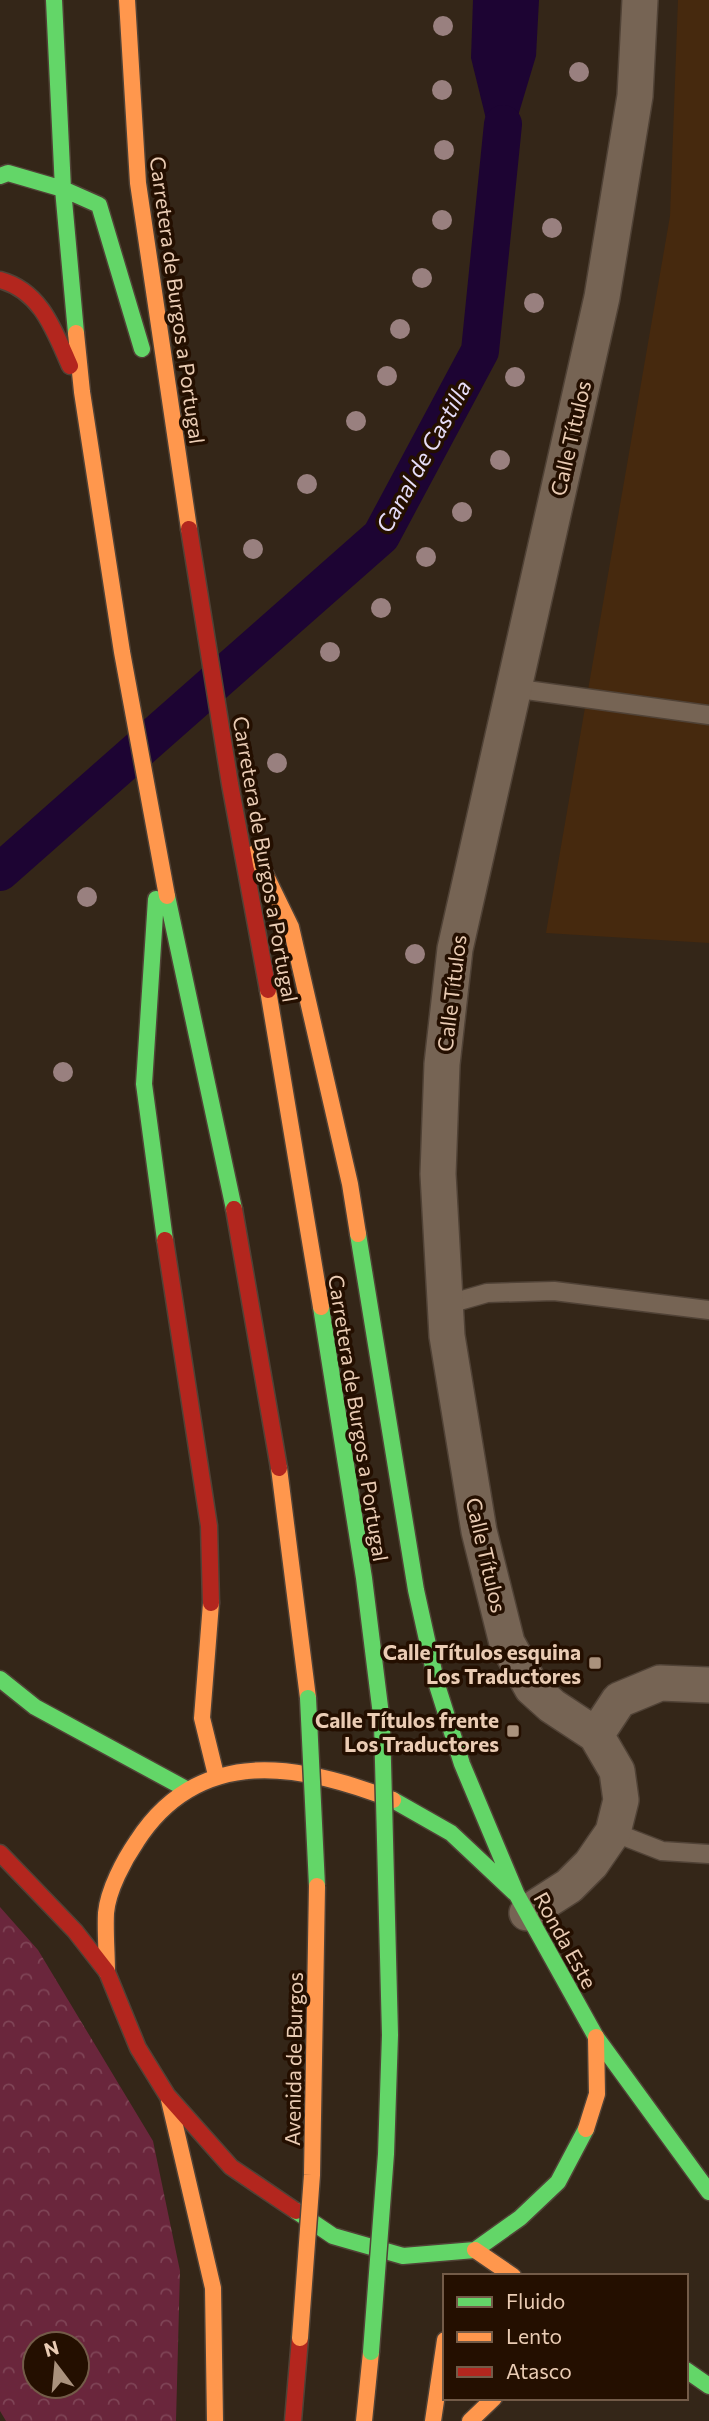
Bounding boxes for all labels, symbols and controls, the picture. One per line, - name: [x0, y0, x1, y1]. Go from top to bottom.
- street label: Carretera de Burgos a Portugal: [145, 155, 211, 445]
- water label: Canal de Castilla: [369, 375, 477, 537]
- street label: Calle Títulos: [545, 378, 595, 498]
- street label: Carretera de Burgos a Portugal: [229, 714, 303, 1004]
- street label: Calle Títulos: [431, 933, 471, 1053]
- street label: Carretera de Burgos a Portugal: [324, 1273, 394, 1563]
- street label: Calle Títulos: [462, 1495, 512, 1615]
- place label: Calle Títulos esquina Los Traductores: [383, 1639, 581, 1688]
- marker: Calle Títulos esquina Los Traductores: [587, 1655, 603, 1671]
- place label: Calle Títulos frente Los Traductores: [315, 1707, 499, 1756]
- marker: Calle Títulos frente Los Traductores: [505, 1723, 521, 1739]
- street label: Ronda Este: [529, 1887, 603, 1993]
- street label: Avenida de Burgos: [279, 1972, 307, 2146]
- legend: [443, 2274, 688, 2400]
- text: Fluido: [506, 2288, 565, 2313]
- text: Lento: [506, 2323, 562, 2348]
- north arrow: [21, 2330, 91, 2400]
- text: N: [41, 2335, 61, 2361]
- text: Atasco: [506, 2358, 572, 2383]

